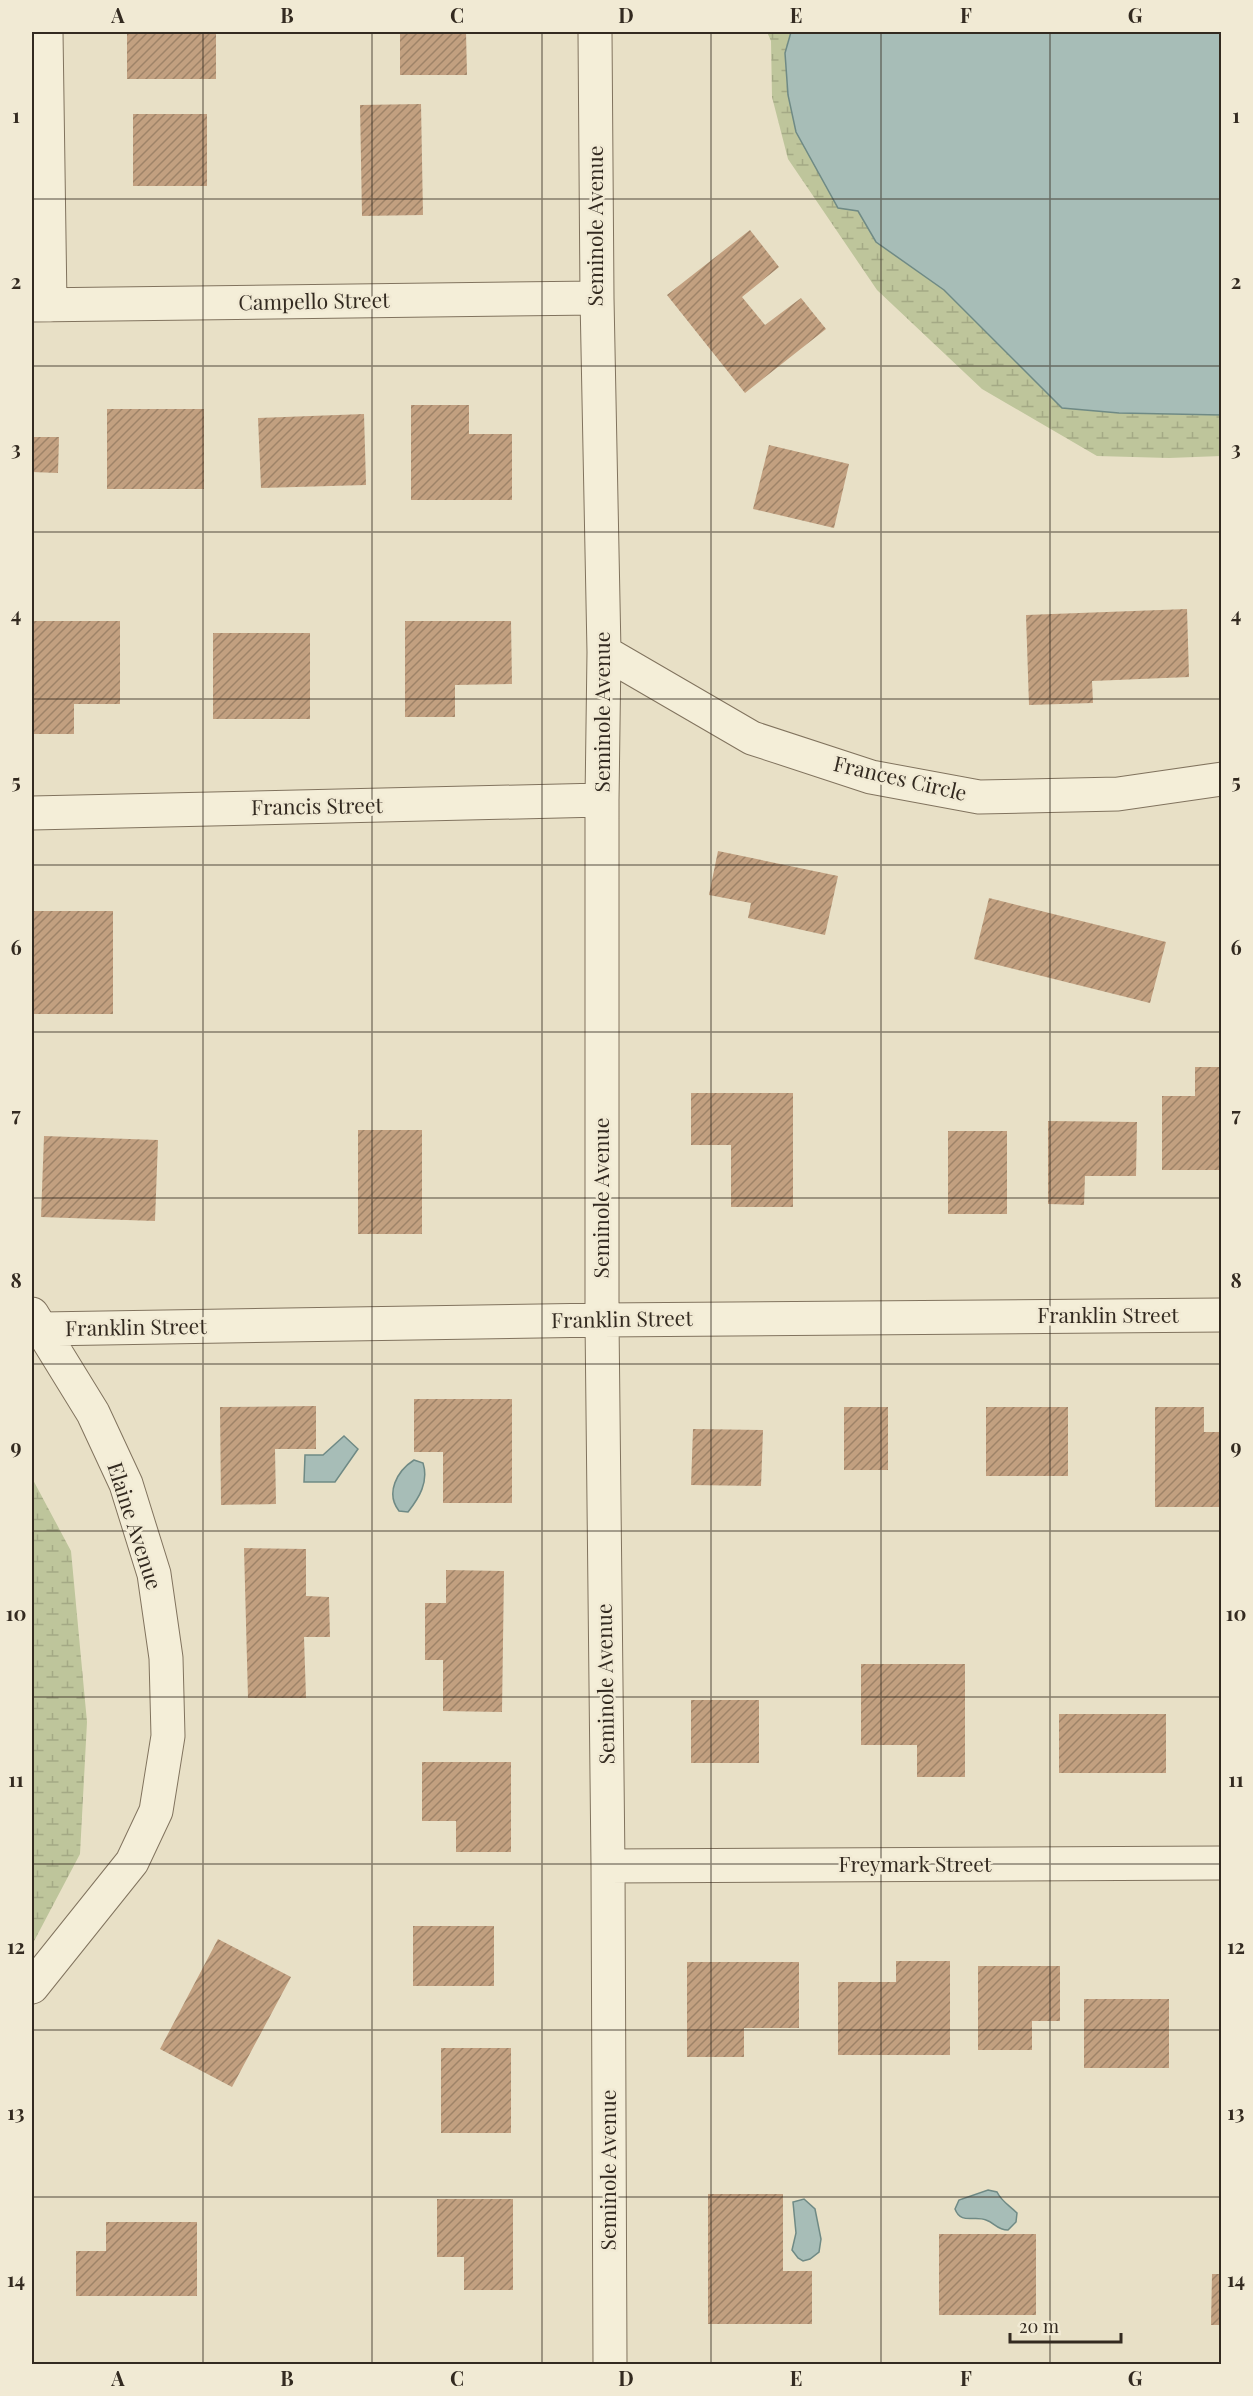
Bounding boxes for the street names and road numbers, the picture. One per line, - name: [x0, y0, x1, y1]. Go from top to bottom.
- street label: Seminole Avenue: [580, 146, 608, 306]
- street label: Campello Street: [238, 285, 390, 315]
- street label: Seminole Avenue: [587, 632, 615, 792]
- street label: Frances Circle: [831, 748, 970, 806]
- street label: Francis Street: [251, 790, 384, 820]
- street label: Seminole Avenue: [586, 1118, 614, 1278]
- street label: Franklin Street: [1037, 1300, 1179, 1328]
- street label: Franklin Street: [551, 1303, 694, 1333]
- street label: Franklin Street: [65, 1311, 208, 1341]
- street label: Elaine Avenue: [102, 1458, 170, 1593]
- street label: Seminole Avenue: [589, 1603, 619, 1765]
- street label: Freymark Street: [839, 1849, 992, 1877]
- street label: Seminole Avenue: [593, 2090, 621, 2250]

